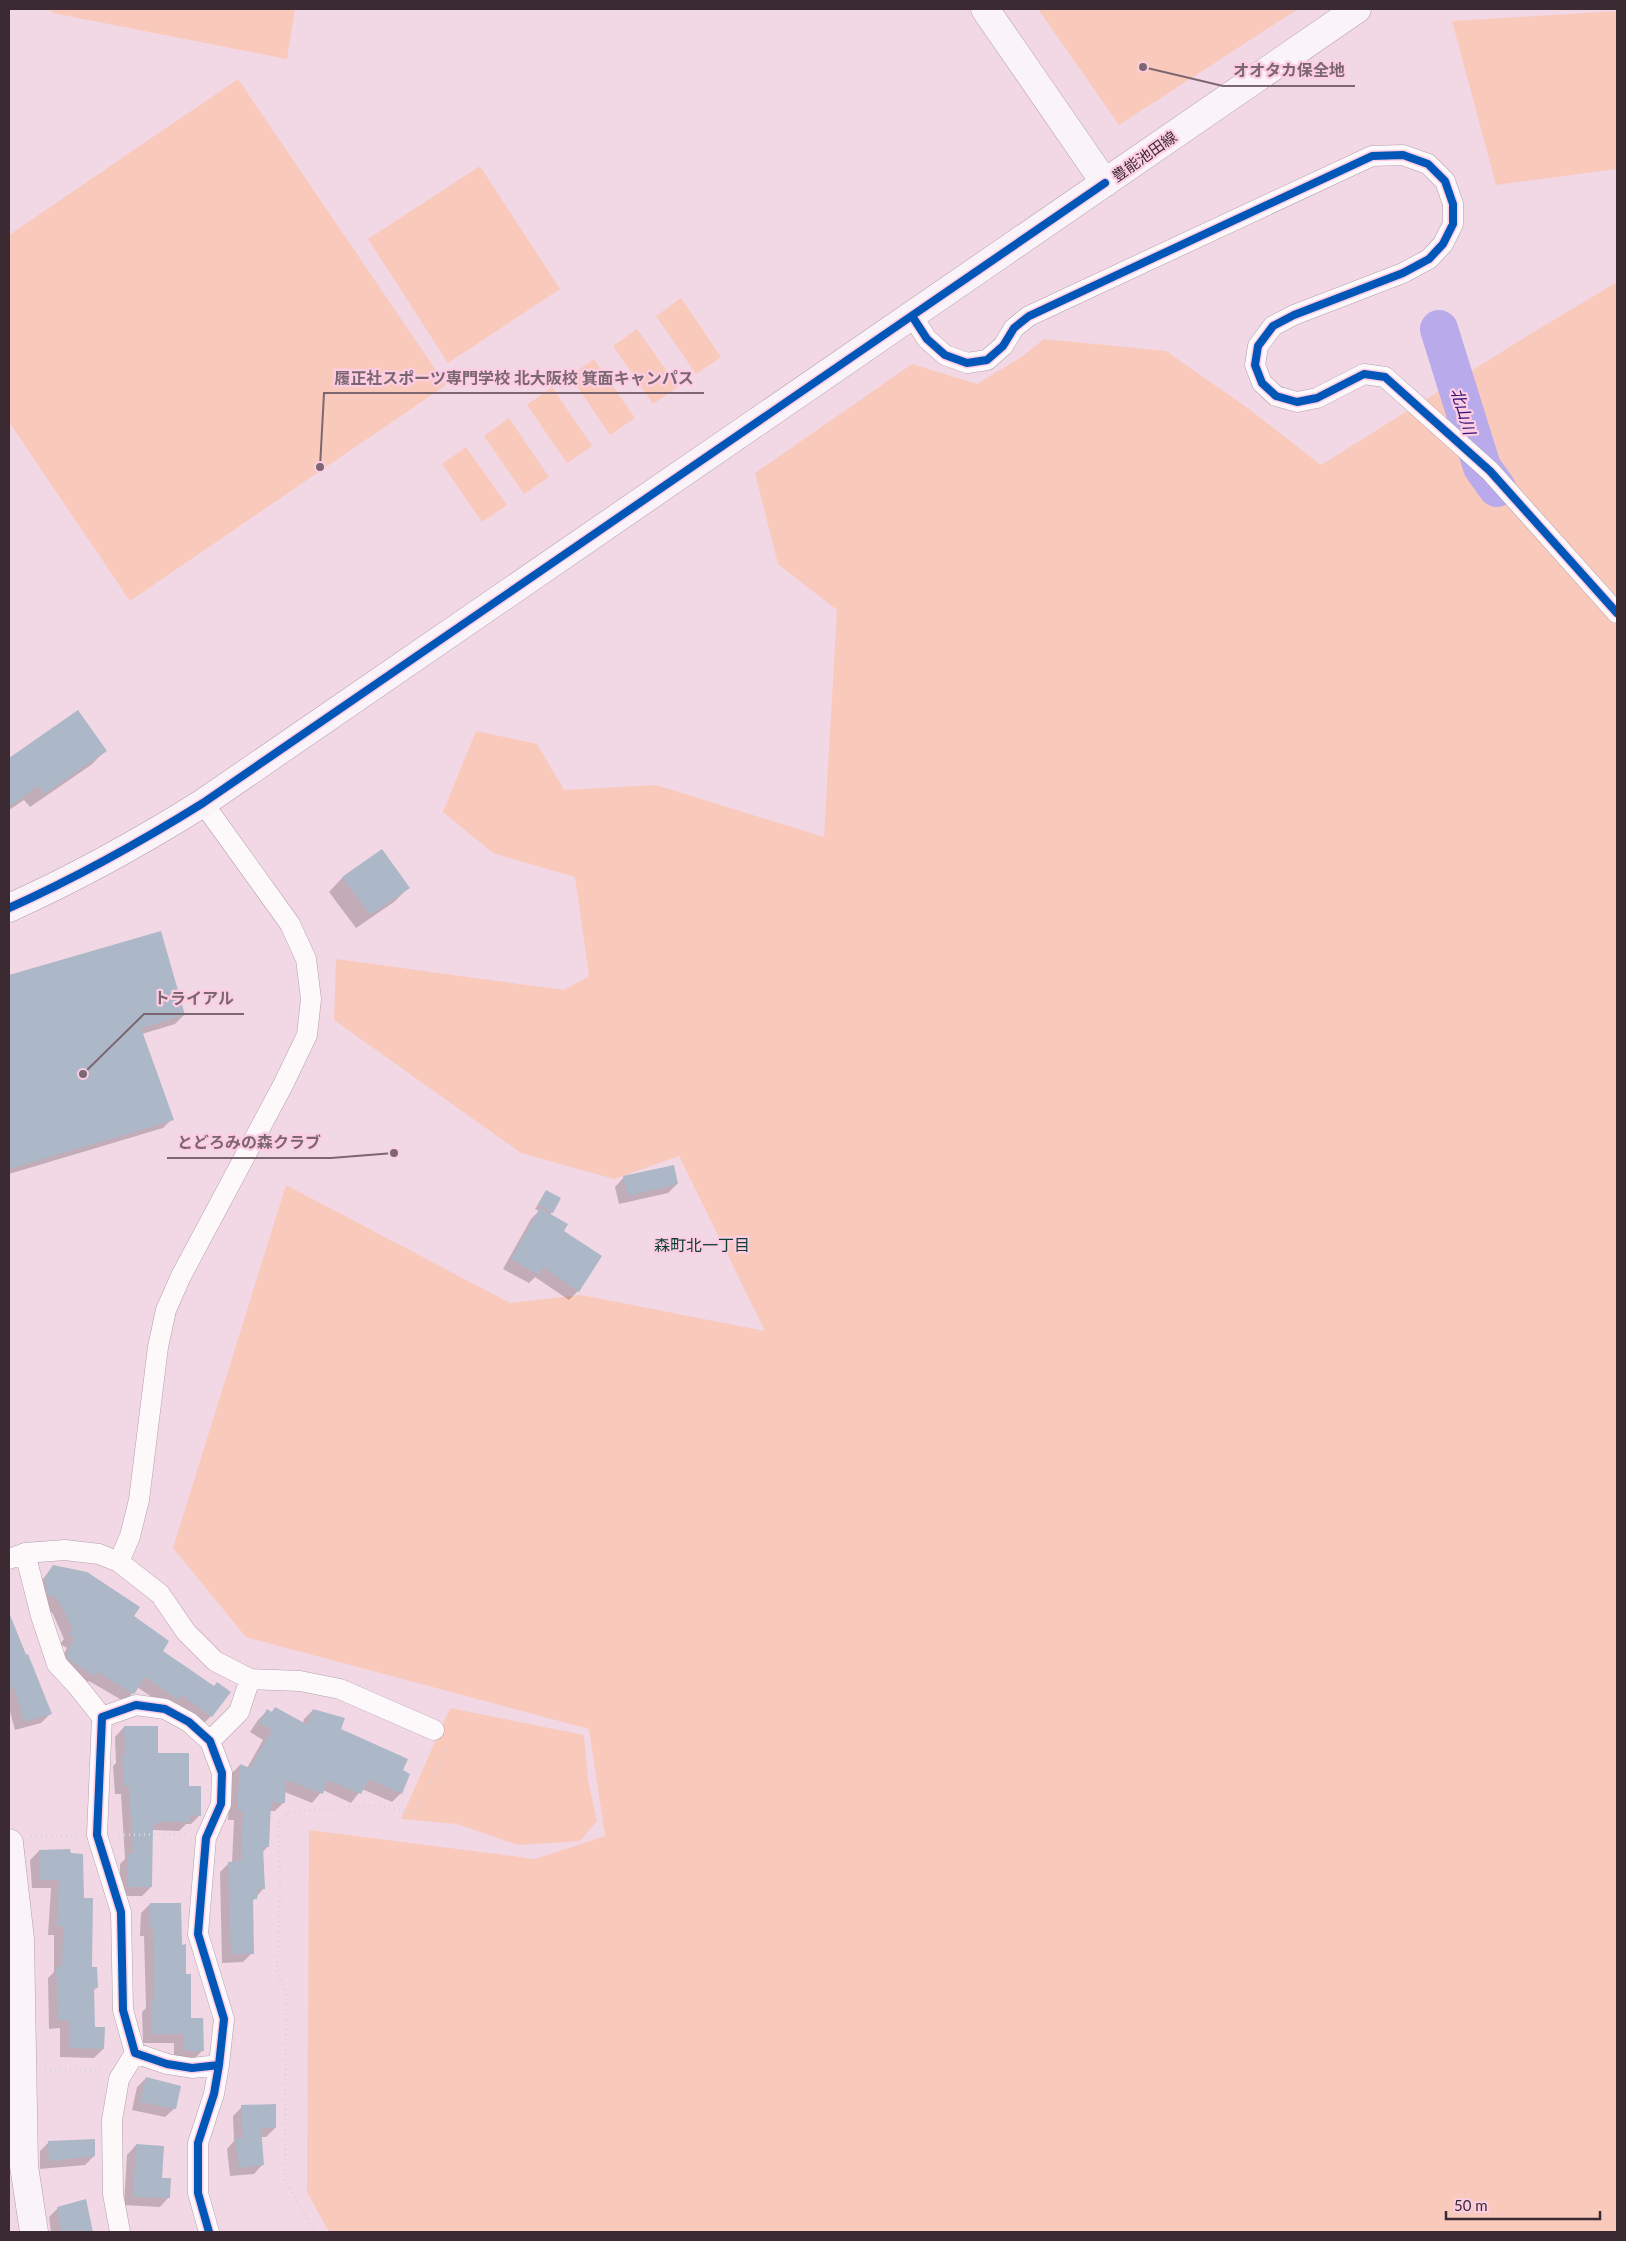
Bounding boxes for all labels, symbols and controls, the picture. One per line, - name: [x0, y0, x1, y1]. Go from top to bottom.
- callout: オオタカ保全地: [1223, 55, 1355, 86]
- text: オオタカ保全地: [1233, 60, 1345, 79]
- street label: 豊能池田線: [1108, 127, 1180, 185]
- callout: 履正社スポーツ専門学校 北大阪校 箕面キャンパス: [324, 362, 704, 393]
- text: 履正社スポーツ専門学校 北大阪校 箕面キャンパス: [334, 368, 694, 387]
- water label: 北山川: [1448, 385, 1481, 439]
- callout: トライアル: [144, 983, 244, 1014]
- text: トライアル: [154, 988, 234, 1007]
- callout: とどろみの森クラブ: [167, 1127, 331, 1158]
- text: とどろみの森クラブ: [177, 1132, 321, 1151]
- district label: 森町北一丁目: [654, 1235, 750, 1254]
- scale bar: [1446, 2188, 1600, 2220]
- text: 50 m: [1454, 2196, 1488, 2214]

